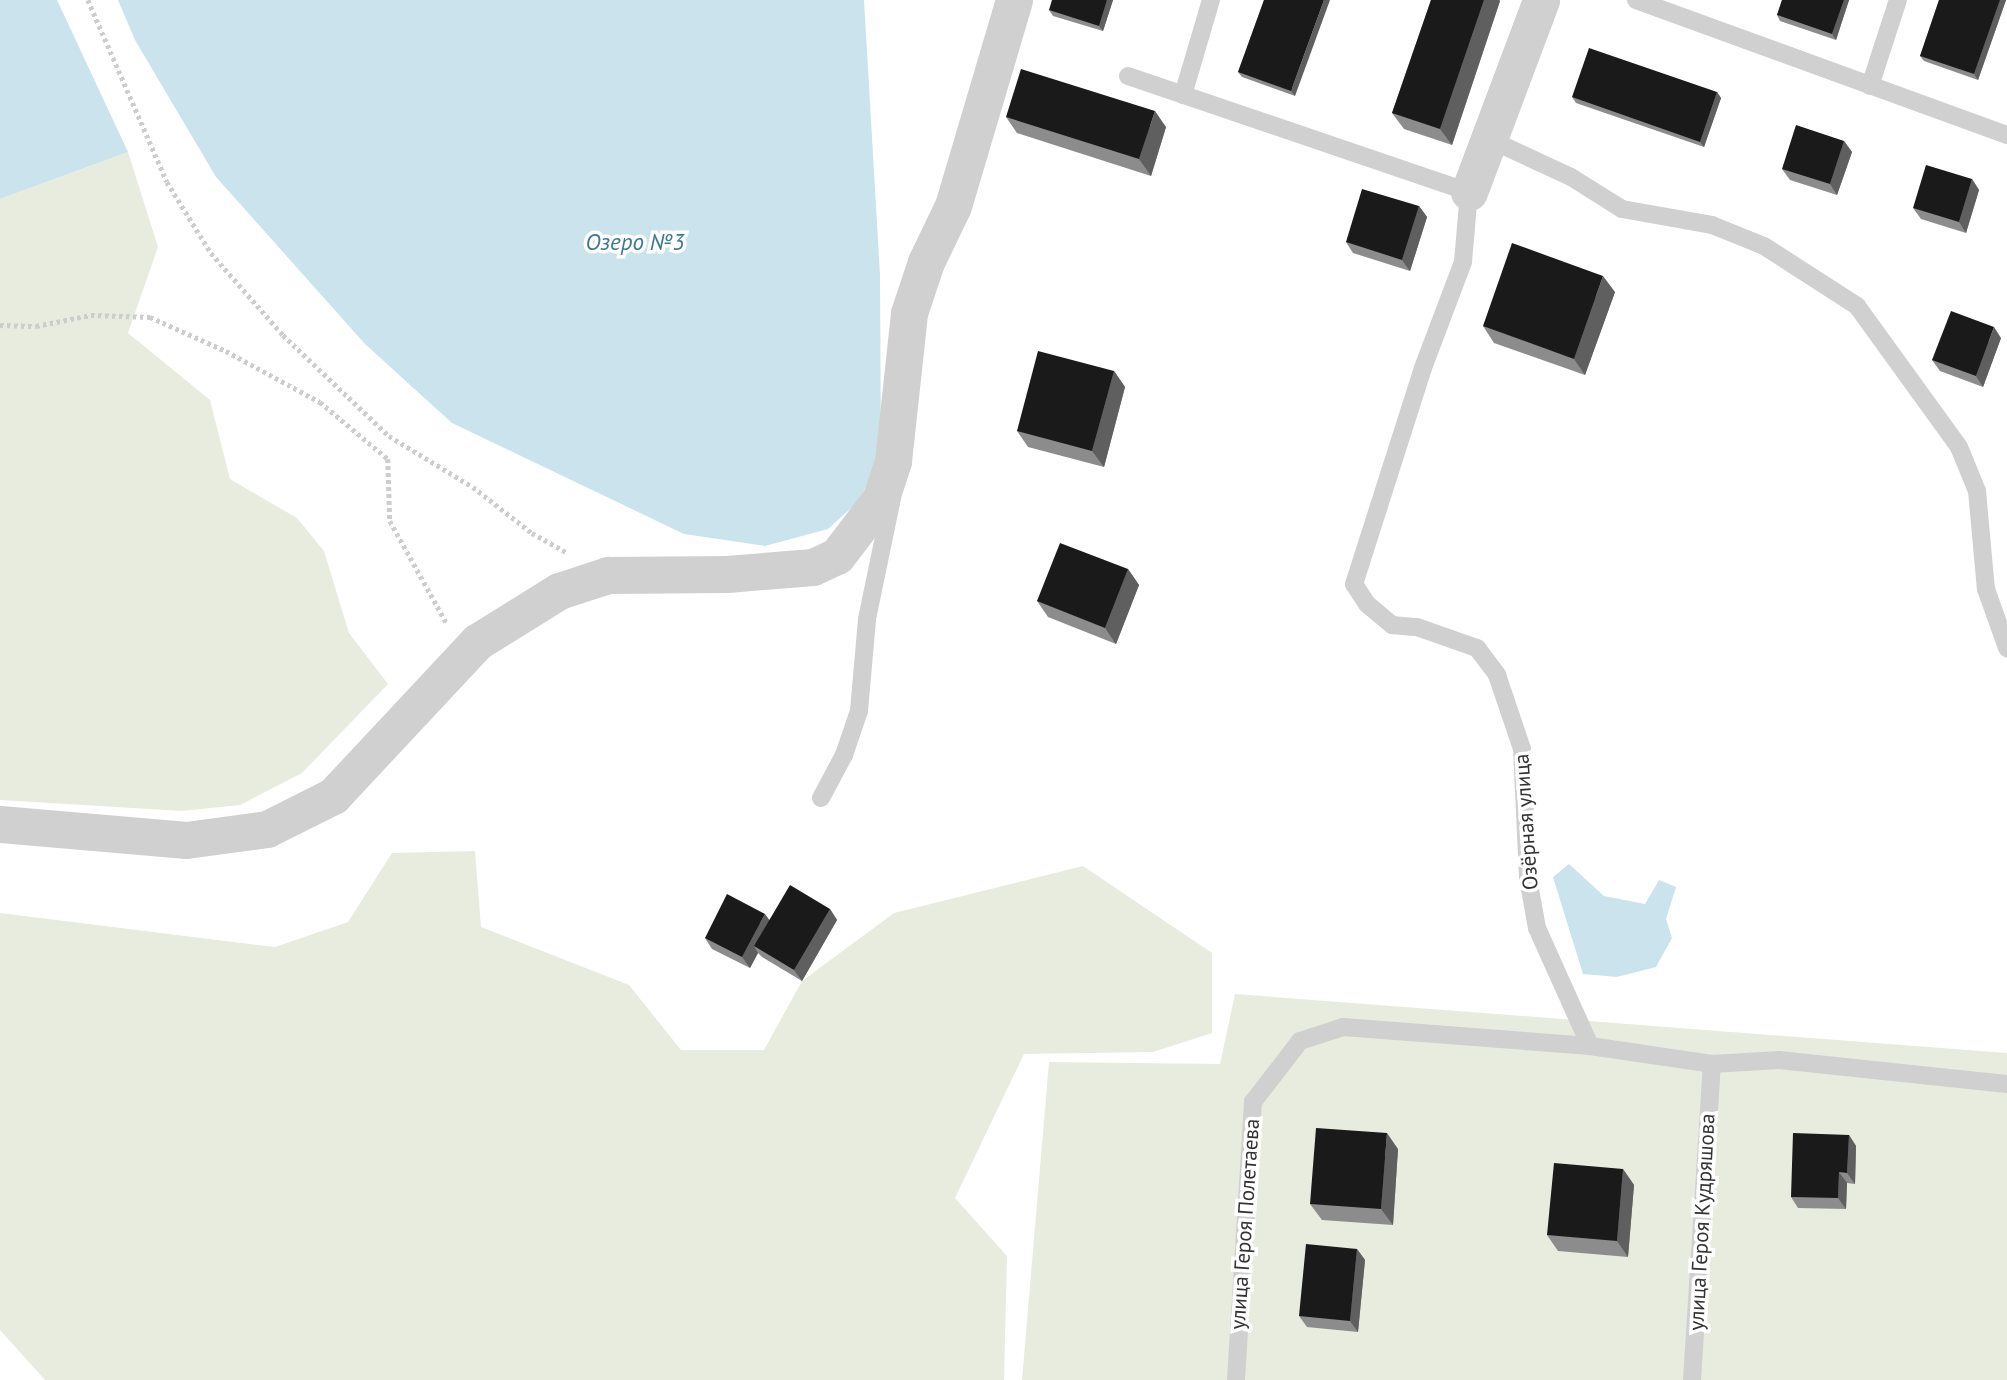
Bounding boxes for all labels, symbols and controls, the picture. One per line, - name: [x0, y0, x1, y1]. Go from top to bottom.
- water label: Озеро №3: [586, 228, 684, 256]
- street label: Озёрная улица: [1509, 753, 1543, 891]
- street label: улица Героя Кудряшова: [1684, 1113, 1720, 1331]
- street label: улица Героя Полетаева: [1225, 1118, 1265, 1330]

